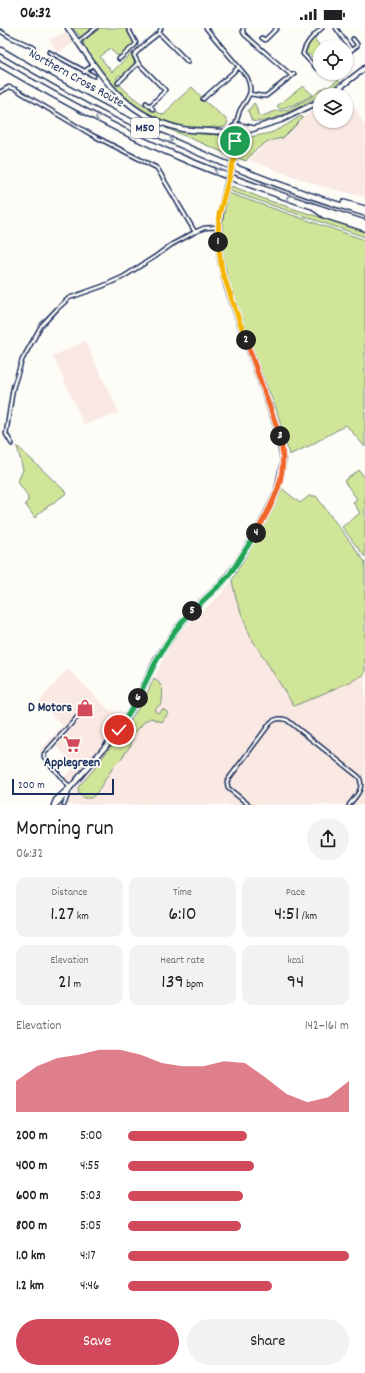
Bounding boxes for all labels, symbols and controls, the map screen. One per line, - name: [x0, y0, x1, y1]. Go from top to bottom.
- text: 06:32: [20, 3, 51, 25]
- map controls: [313, 40, 353, 128]
- button: locate: [313, 40, 353, 80]
- street label: Northern Cross Route: [25, 45, 127, 113]
- button: layers: [313, 88, 353, 128]
- one-way arrow: [95, 115, 102, 123]
- road number: M50: [131, 118, 159, 138]
- pin: [218, 124, 252, 158]
- icon: arrive: [224, 130, 246, 152]
- one-way arrow: [166, 135, 174, 143]
- one-way arrow: [213, 167, 220, 175]
- one-way arrow: [286, 194, 293, 202]
- pin: 1: [208, 232, 228, 252]
- text: 1: [217, 234, 219, 250]
- pin: 2: [236, 330, 256, 350]
- text: 2: [244, 332, 248, 348]
- pin: 3: [270, 426, 290, 446]
- text: 3: [278, 428, 282, 444]
- pin: 4: [246, 523, 266, 543]
- text: 4: [254, 525, 258, 541]
- pin: 5: [182, 601, 202, 621]
- text: 5: [189, 603, 195, 619]
- pin: 6: [128, 688, 148, 708]
- text: 6: [135, 690, 141, 706]
- shop icon: D Motors: [75, 698, 95, 718]
- place label: D Motors: [28, 699, 73, 718]
- pin: [102, 713, 136, 747]
- icon: check: [108, 719, 130, 741]
- supermarket icon: Applegreen: [62, 734, 82, 754]
- place label: Applegreen: [44, 754, 100, 773]
- scale bar: [12, 777, 114, 796]
- text: 200 m: [18, 778, 45, 794]
- text: Morning run: [16, 814, 114, 845]
- button: share: [307, 818, 349, 860]
- text: 06:32: [16, 845, 43, 864]
- text: Distance: [52, 885, 87, 901]
- text: Time: [173, 885, 192, 901]
- text: Pace: [286, 885, 305, 901]
- text: 1.27: [50, 901, 74, 929]
- text: 6:10: [168, 901, 197, 929]
- text: 4:51: [274, 901, 299, 929]
- text: km: [74, 909, 89, 925]
- text: /km: [299, 909, 317, 925]
- text: Elevation: [50, 953, 89, 969]
- text: Heart rate: [160, 953, 205, 969]
- text: kcal: [287, 953, 304, 969]
- text: 21: [58, 969, 71, 997]
- text: 139: [161, 969, 184, 997]
- text: 94: [287, 969, 304, 997]
- text: m: [71, 977, 81, 993]
- text: bpm: [184, 977, 204, 993]
- text: Elevation: [16, 1017, 61, 1036]
- text: 142–161 m: [305, 1017, 349, 1036]
- text: 200 m: [16, 1127, 48, 1146]
- text: 5:00: [80, 1127, 102, 1146]
- text: 400 m: [16, 1157, 47, 1176]
- text: 4:55: [80, 1157, 100, 1176]
- text: 600 m: [16, 1187, 48, 1206]
- text: 5:03: [80, 1187, 101, 1206]
- text: 800 m: [16, 1217, 47, 1236]
- text: 5:05: [80, 1217, 101, 1236]
- text: 1.0 km: [16, 1247, 45, 1266]
- text: 4:17: [80, 1247, 95, 1266]
- text: 1.2 km: [16, 1277, 44, 1296]
- text: 4:46: [80, 1277, 99, 1296]
- button: Save: [16, 1319, 179, 1365]
- button: Share: [187, 1319, 349, 1365]

